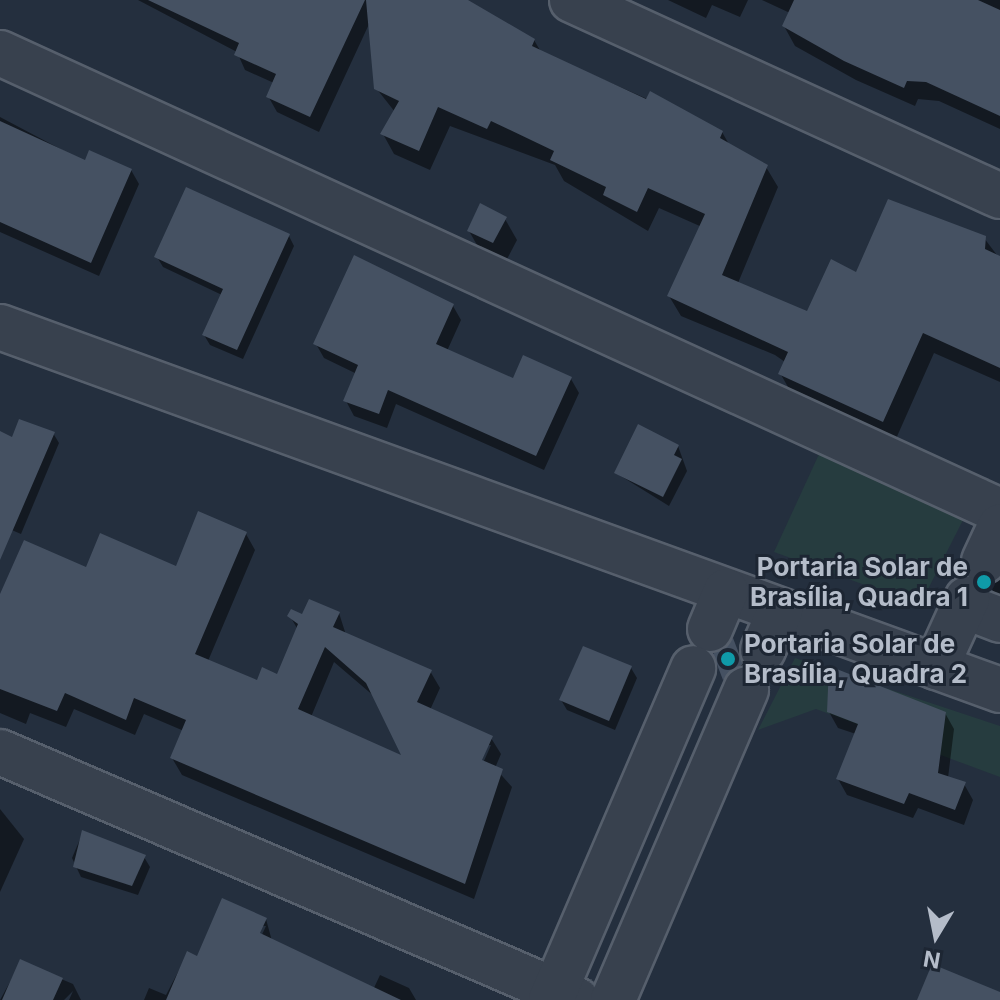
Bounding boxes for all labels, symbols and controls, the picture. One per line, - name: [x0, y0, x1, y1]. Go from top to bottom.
- place label: Portaria Solar de Brasília, Quadra 1: [749, 551, 968, 612]
- marker: Portaria Solar de Brasília, Quadra 1: [975, 573, 993, 591]
- place label: Portaria Solar de Brasília, Quadra 2: [744, 628, 968, 690]
- marker: Portaria Solar de Brasília, Quadra 2: [719, 650, 737, 668]
- north arrow: [896, 896, 976, 976]
- text: N: [921, 945, 942, 974]

